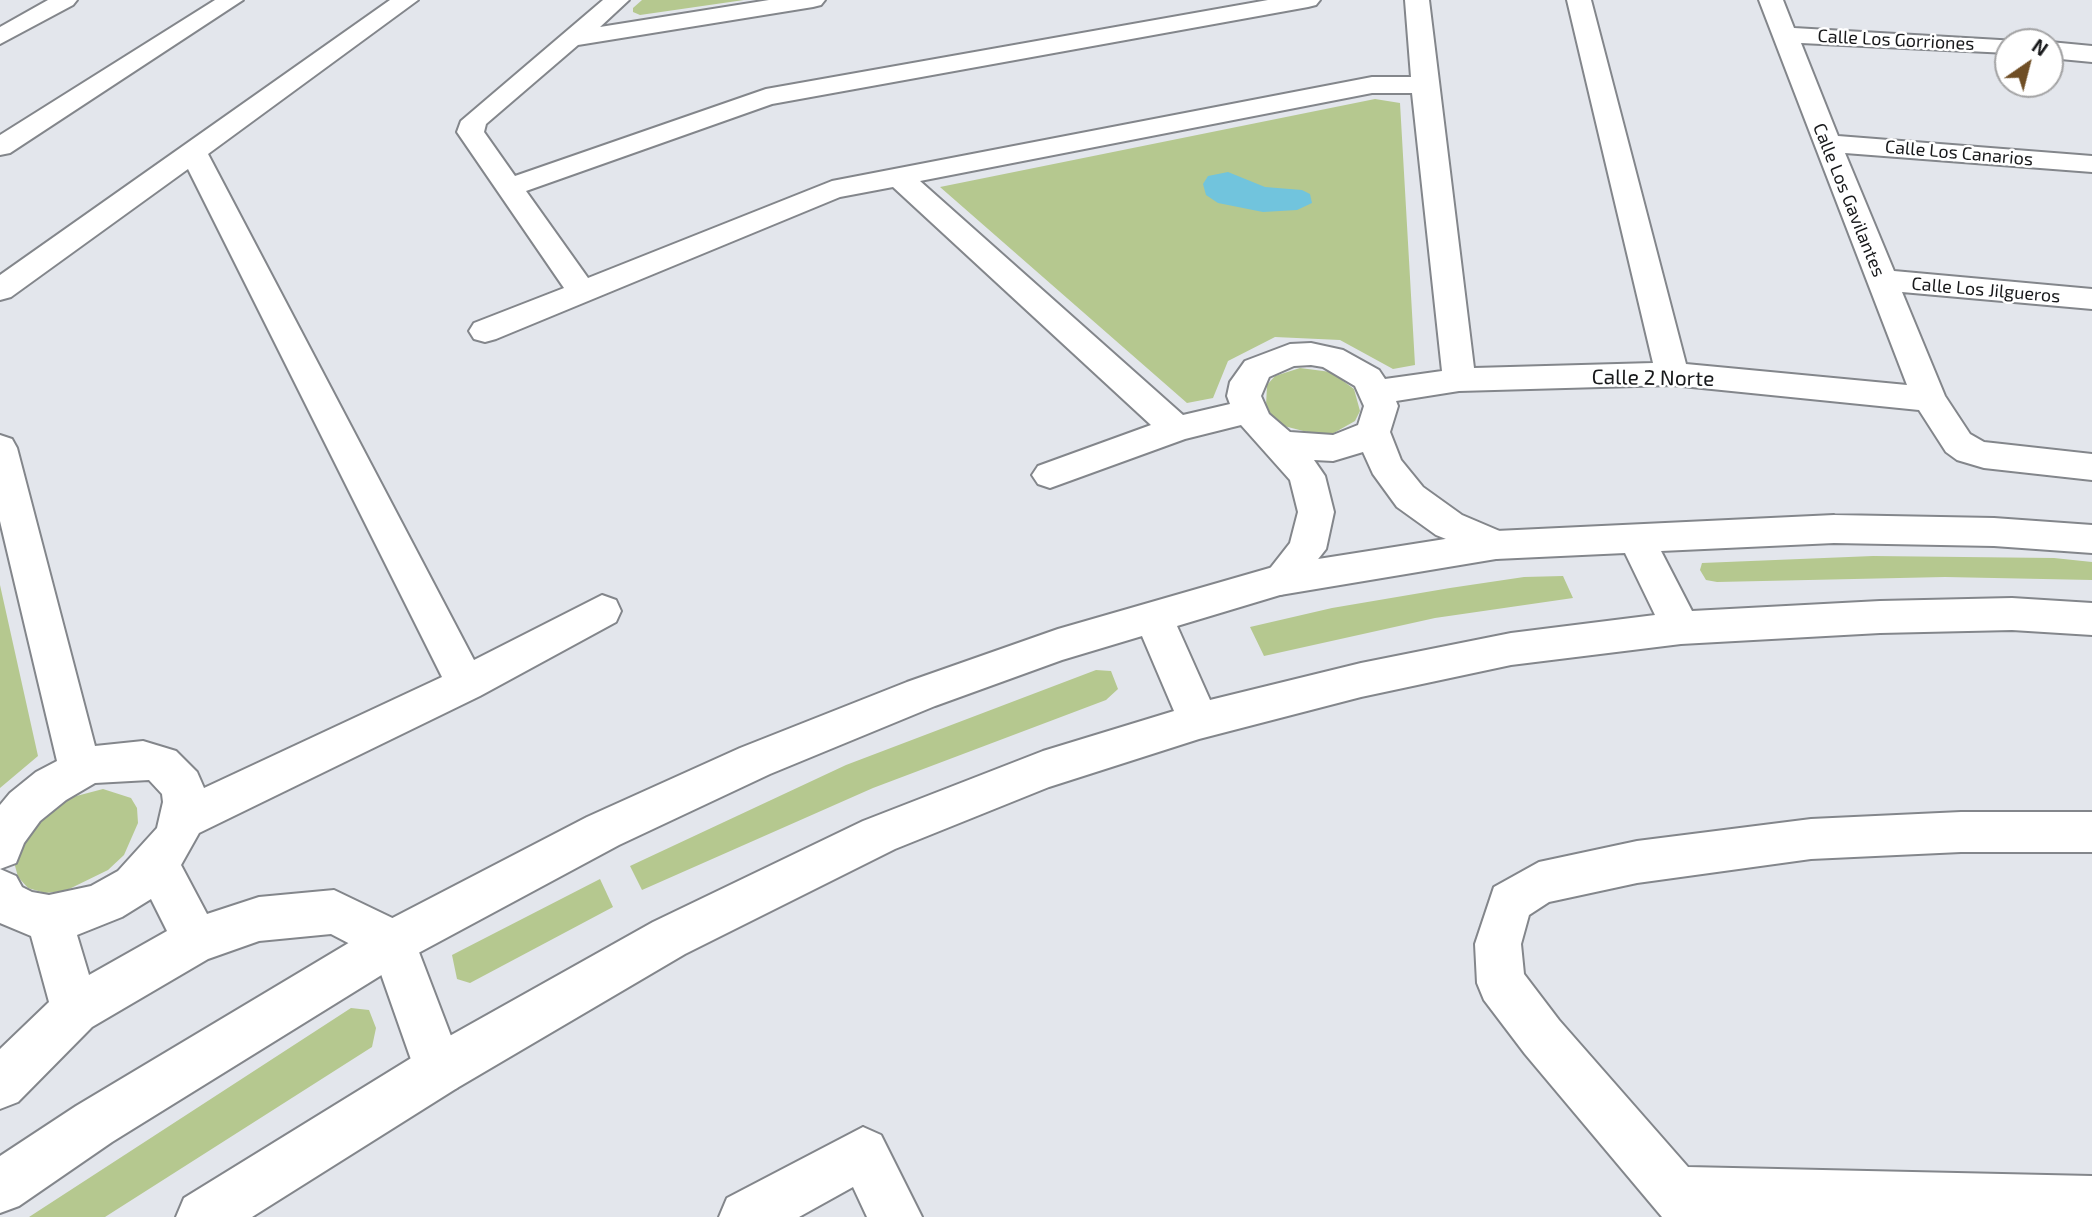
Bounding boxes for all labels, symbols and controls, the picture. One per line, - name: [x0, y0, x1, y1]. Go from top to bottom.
- street label: Calle Los Gorriones: [1817, 25, 1975, 55]
- north arrow: [1994, 28, 2064, 98]
- text: N: [2028, 34, 2052, 60]
- street label: Calle Los Gavilantes: [1808, 120, 1890, 280]
- street label: Calle Los Canarios: [1884, 136, 2034, 170]
- street label: Calle Los Jilgueros: [1911, 273, 2061, 307]
- street label: Calle 2 Norte: [1591, 364, 1715, 392]

